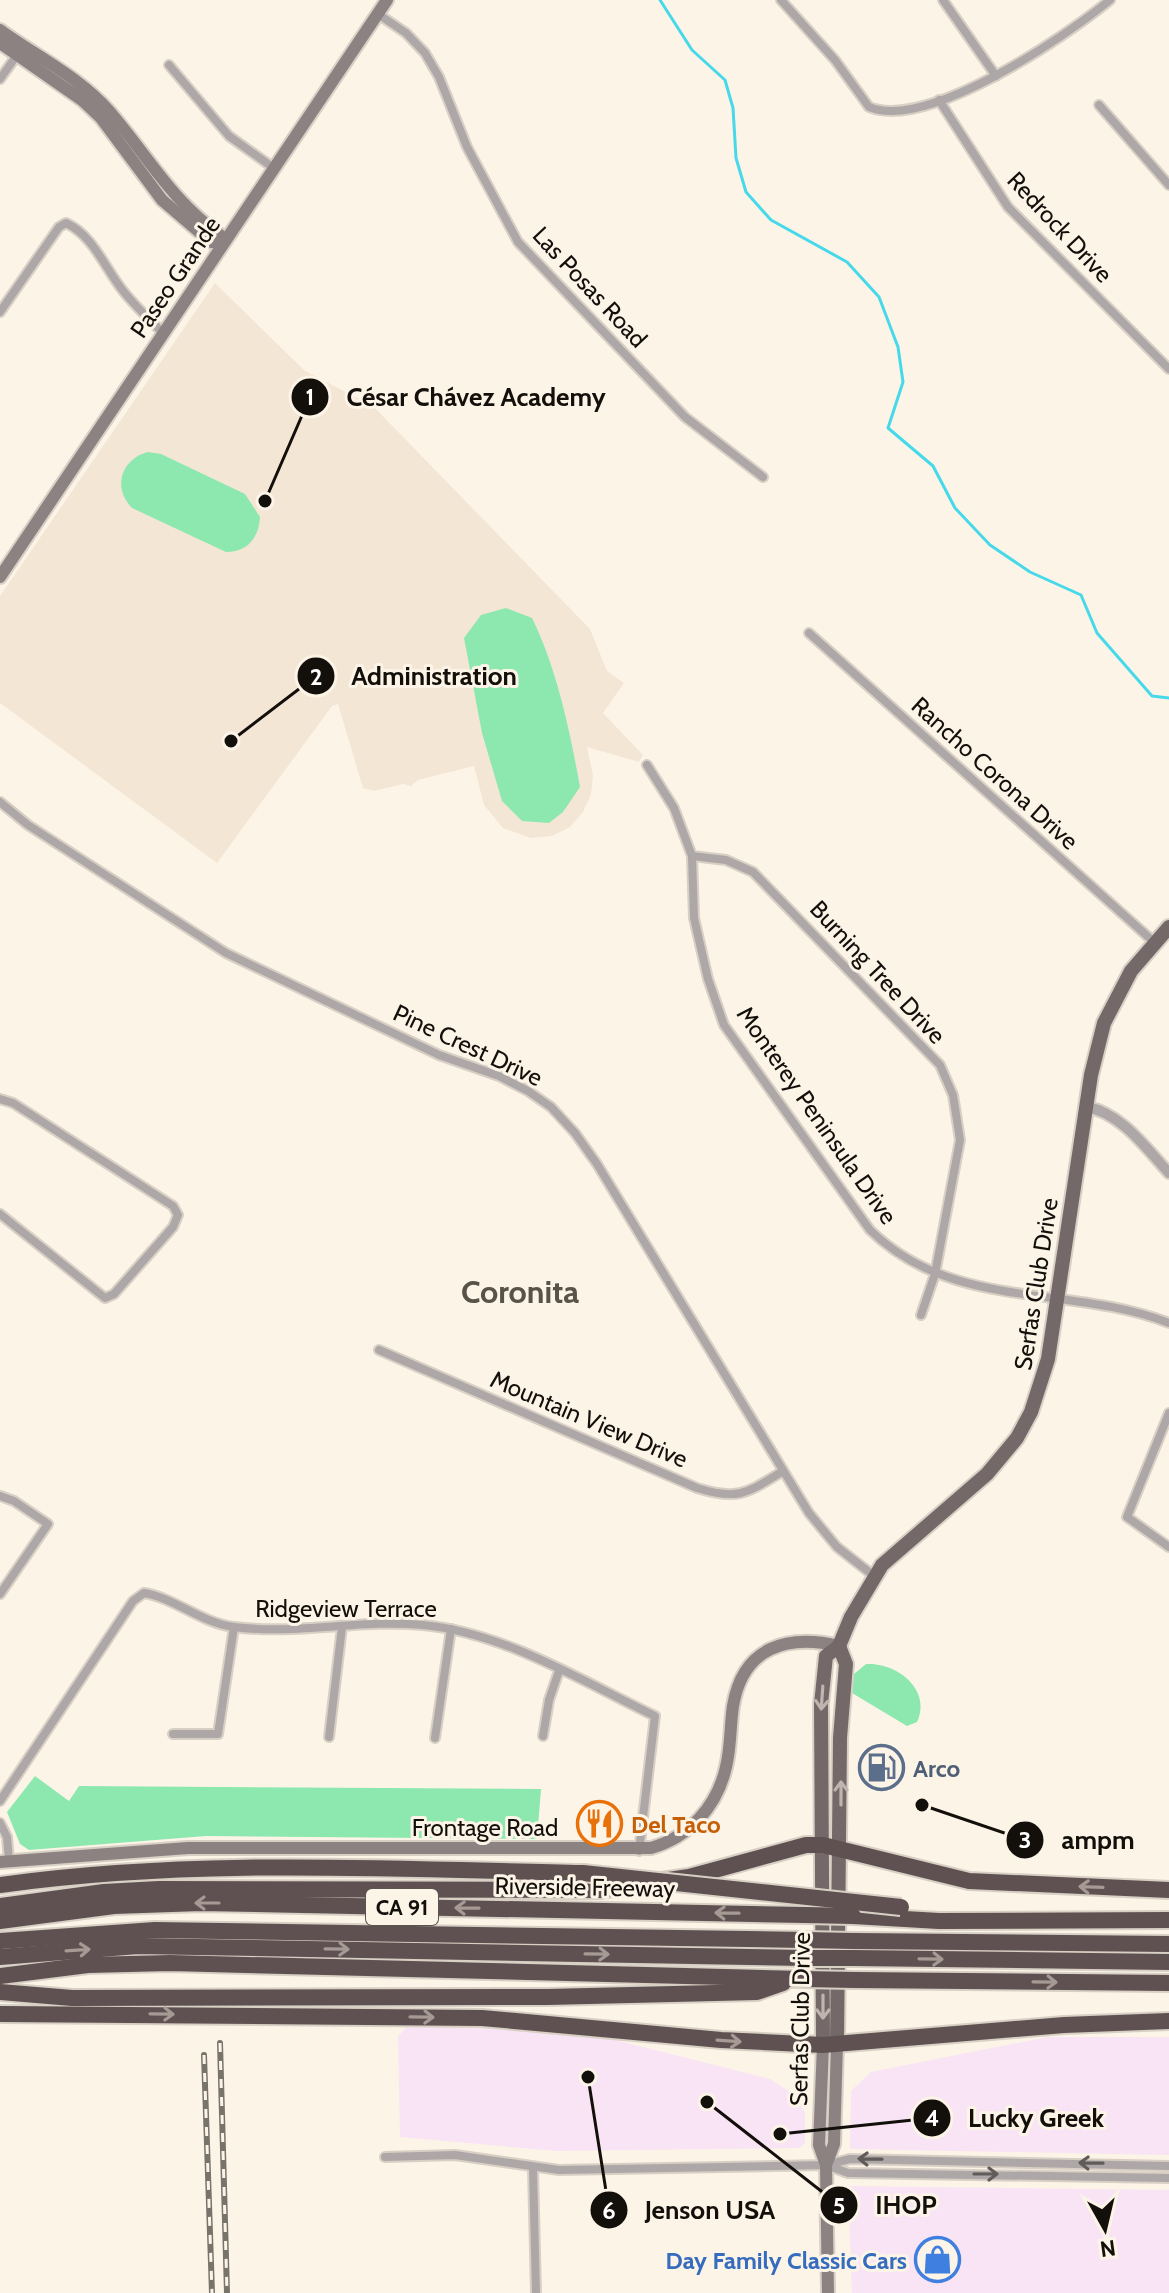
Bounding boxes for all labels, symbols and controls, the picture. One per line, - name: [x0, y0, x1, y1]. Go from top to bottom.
- street label: Redrock Drive: [1001, 166, 1119, 288]
- street label: Paseo Grande: [124, 211, 226, 343]
- street label: Las Posas Road: [527, 221, 653, 353]
- callout: César Chávez Academy: [290, 372, 622, 422]
- text: César Chávez Academy: [346, 381, 606, 413]
- text: 1: [306, 382, 314, 411]
- callout: Administration: [296, 651, 533, 701]
- text: Administration: [351, 660, 517, 692]
- text: 2: [310, 662, 322, 691]
- street label: Rancho Corona Drive: [906, 691, 1084, 855]
- street label: Burning Tree Drive: [804, 894, 952, 1050]
- street label: Pine Crest Drive: [389, 998, 547, 1092]
- street label: Monterey Peninsula Drive: [731, 1000, 903, 1230]
- street label: Serfas Club Drive: [1008, 1196, 1064, 1372]
- district label: Coronita: [461, 1272, 579, 1311]
- street label: Mountain View Drive: [486, 1364, 692, 1474]
- street label: Ridgeview Terrace: [255, 1594, 437, 1623]
- one-way arrow: [814, 1684, 829, 1711]
- fuel station icon: Arco: [858, 1744, 906, 1792]
- place label: Arco: [913, 1754, 961, 1783]
- one-way arrow: [833, 1780, 848, 1807]
- restaurant icon: Del Taco: [576, 1800, 624, 1848]
- place label: Del Taco: [631, 1810, 721, 1839]
- street label: Frontage Road: [412, 1813, 558, 1842]
- callout: ampm: [1005, 1815, 1150, 1865]
- text: ampm: [1061, 1824, 1135, 1856]
- text: 3: [1019, 1825, 1031, 1854]
- street label: Riverside Freeway: [494, 1871, 676, 1903]
- one-way arrow: [1078, 1880, 1105, 1895]
- road number: CA 91: [366, 1889, 438, 1925]
- one-way arrow: [194, 1895, 221, 1911]
- one-way arrow: [454, 1901, 481, 1916]
- one-way arrow: [714, 1906, 741, 1921]
- street label: Serfas Club Drive: [784, 1932, 816, 2106]
- one-way arrow: [323, 1941, 350, 1956]
- one-way arrow: [64, 1942, 91, 1957]
- one-way arrow: [583, 1946, 610, 1961]
- one-way arrow: [917, 1951, 944, 1967]
- one-way arrow: [1031, 1974, 1058, 1989]
- one-way arrow: [815, 1993, 831, 2020]
- one-way arrow: [148, 2006, 175, 2022]
- one-way arrow: [408, 2009, 435, 2025]
- one-way arrow: [715, 2034, 742, 2049]
- callout: Lucky Greek: [912, 2093, 1120, 2143]
- text: Lucky Greek: [968, 2102, 1105, 2134]
- text: 4: [925, 2103, 939, 2132]
- one-way arrow: [857, 2152, 884, 2167]
- one-way arrow: [1078, 2155, 1105, 2171]
- one-way arrow: [972, 2166, 999, 2182]
- callout: IHOP: [819, 2180, 953, 2230]
- callout: Jenson USA: [589, 2185, 791, 2235]
- text: IHOP: [875, 2189, 937, 2221]
- north arrow: [1065, 2189, 1145, 2269]
- text: 5: [833, 2191, 845, 2220]
- text: Jenson USA: [644, 2194, 776, 2226]
- text: 6: [602, 2196, 616, 2225]
- text: N: [1098, 2234, 1117, 2263]
- shop icon: Day Family Classic Cars: [914, 2236, 962, 2284]
- place label: Day Family Classic Cars: [666, 2246, 907, 2275]

